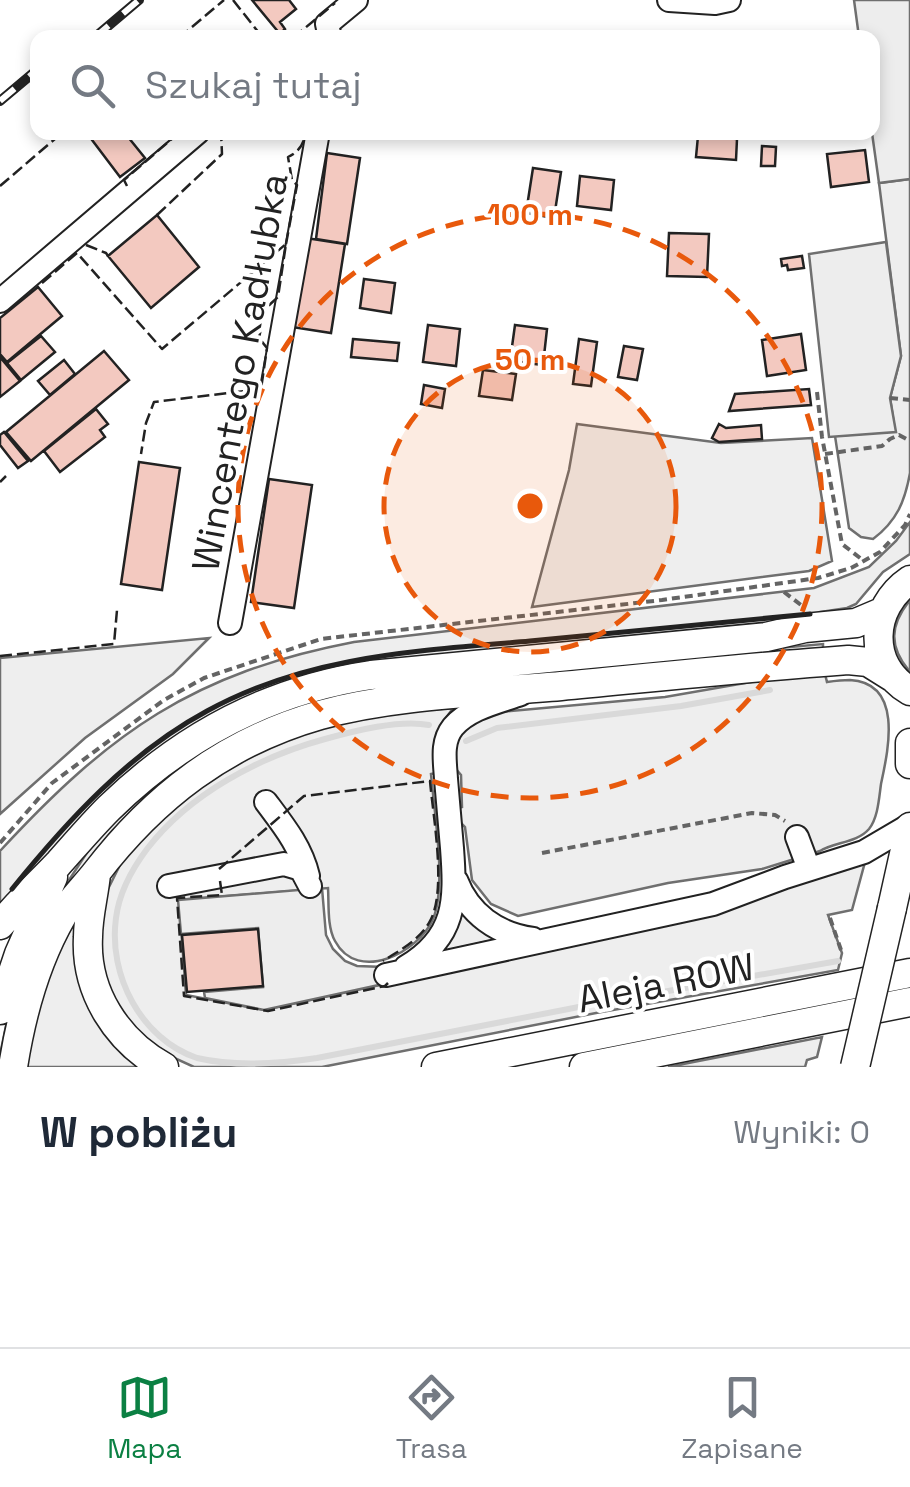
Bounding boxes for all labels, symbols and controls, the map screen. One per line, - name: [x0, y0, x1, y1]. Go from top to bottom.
- search box: [30, 30, 880, 140]
- icon: search: [65, 58, 120, 113]
- text: Szukaj tutaj: [145, 61, 362, 109]
- street label: Wincentego Kadłubka: [181, 169, 299, 575]
- text: 100 m: [487, 195, 573, 234]
- text: 50 m: [495, 340, 565, 379]
- centre of rings: [512, 488, 548, 524]
- street label: Aleja ROW: [574, 942, 758, 1024]
- text: W pobliżu: [40, 1106, 237, 1159]
- text: Wyniki: 0: [733, 1112, 870, 1152]
- tab: Mapa: [107, 1370, 182, 1466]
- tab: Trasa: [396, 1370, 467, 1466]
- tab: Zapisane: [681, 1370, 803, 1466]

